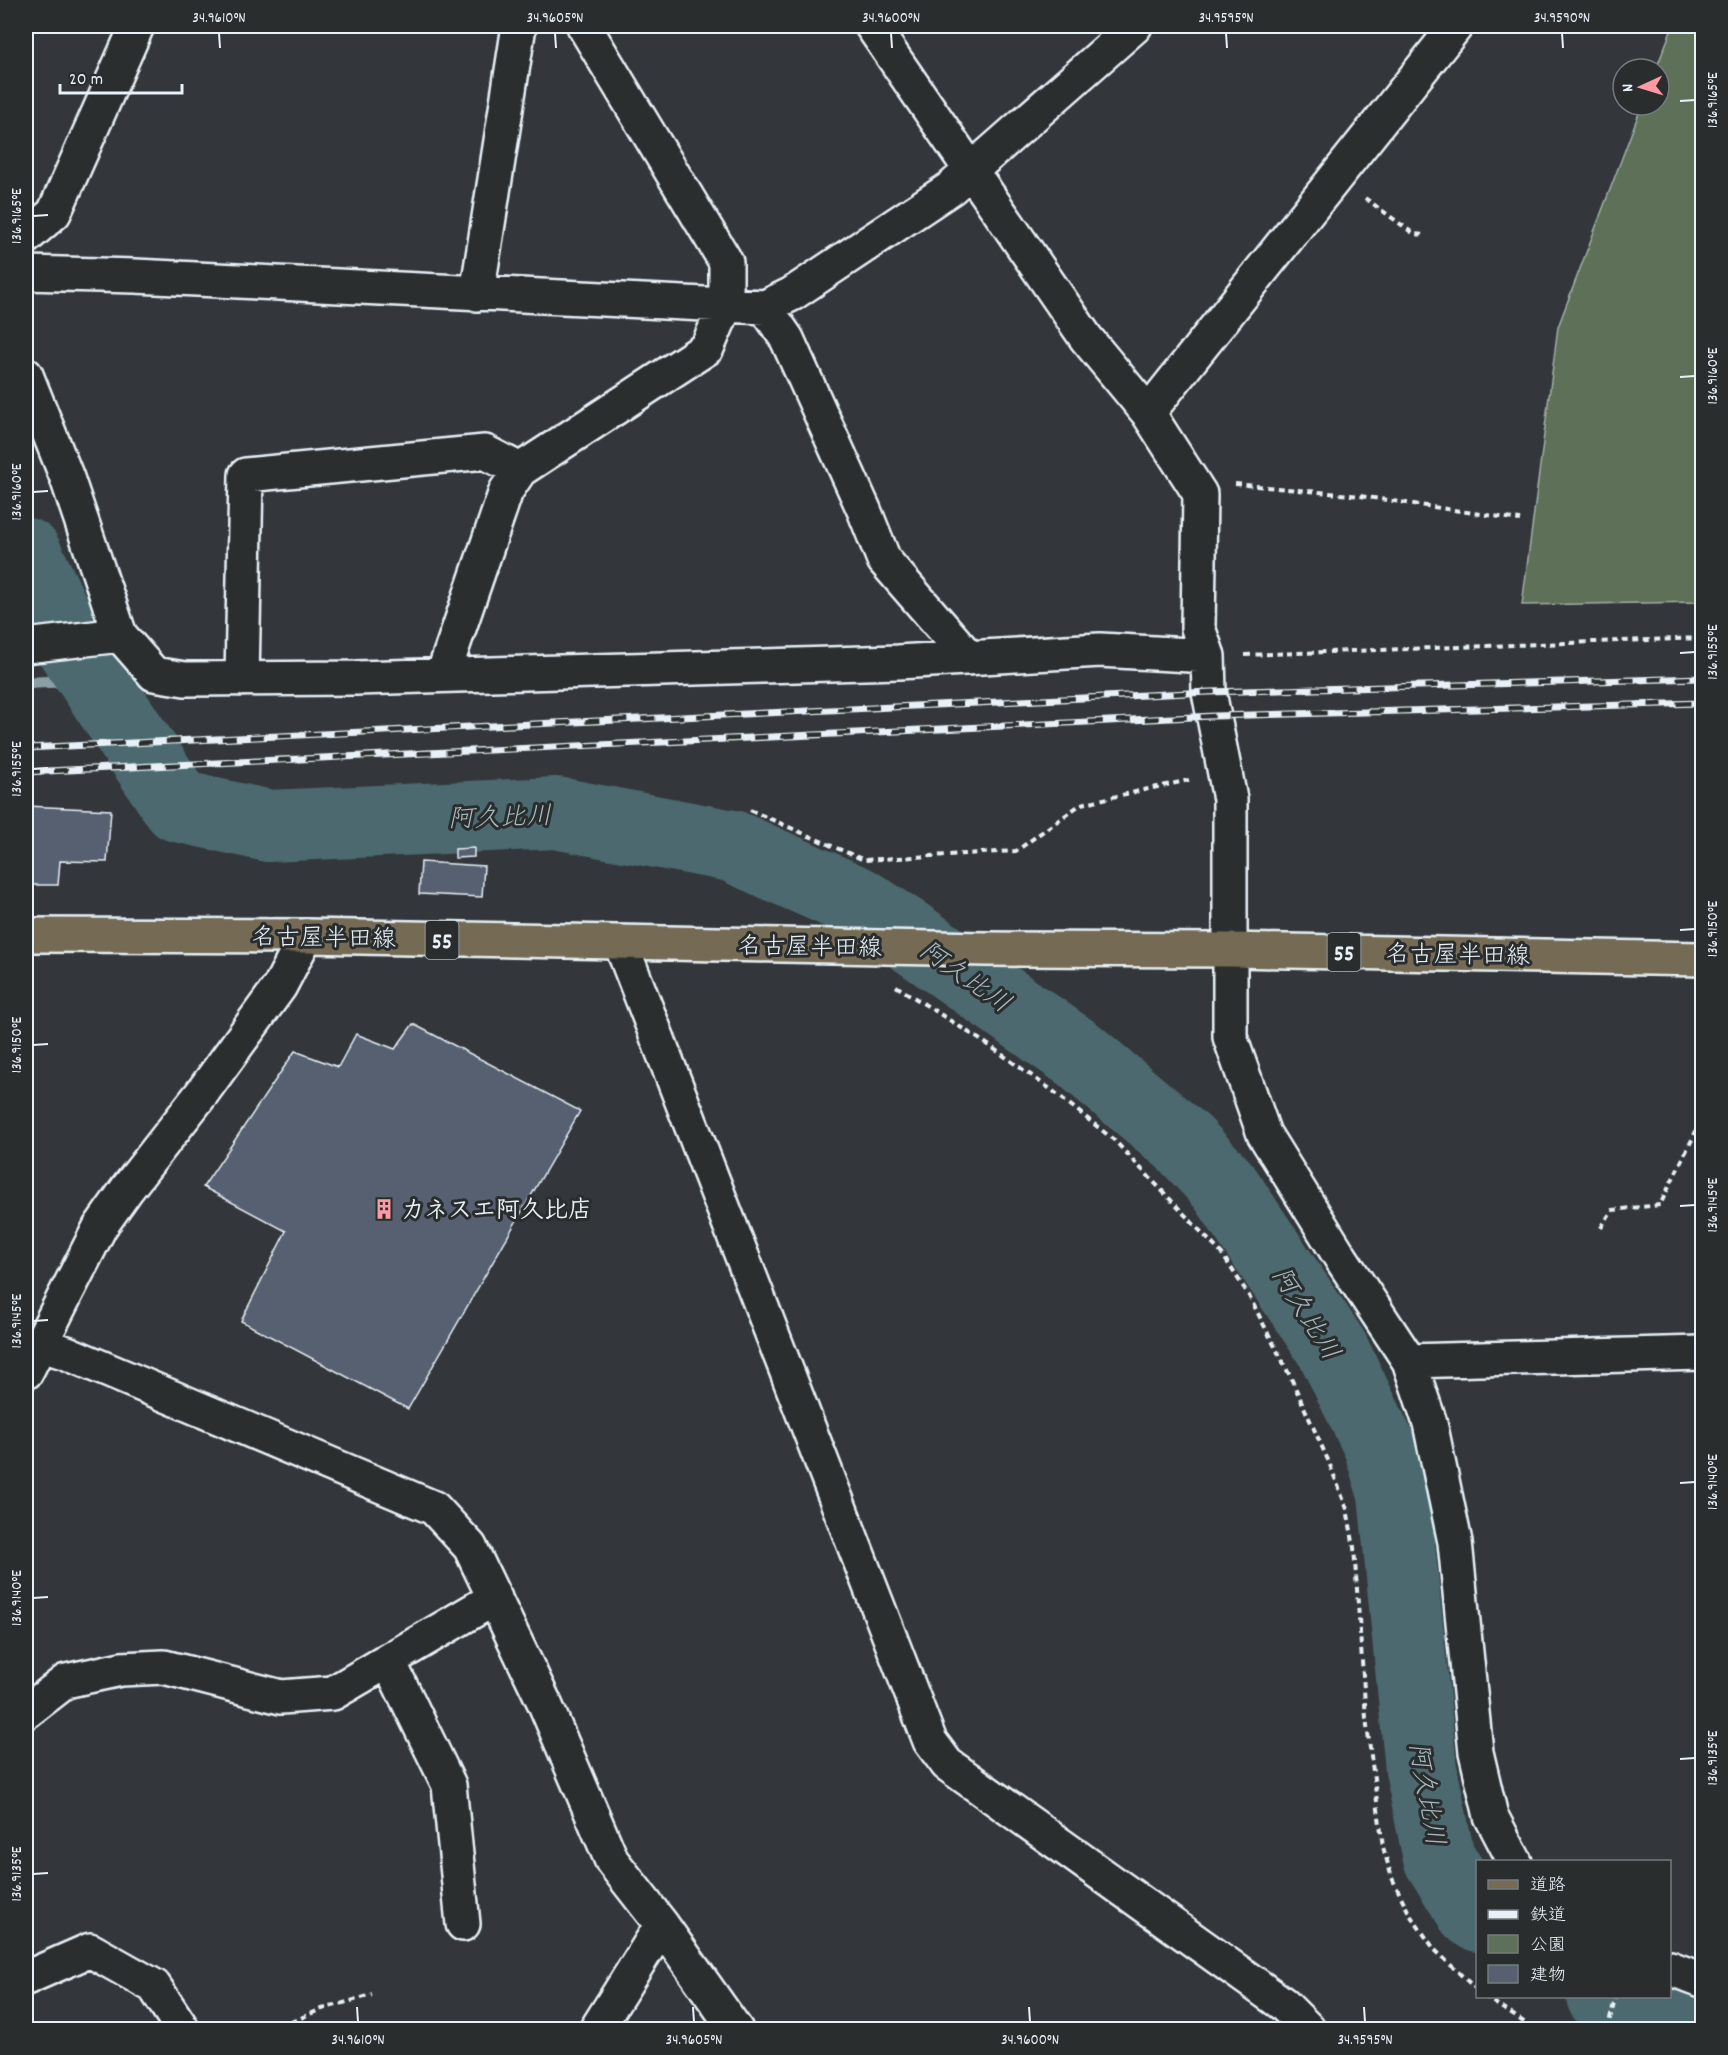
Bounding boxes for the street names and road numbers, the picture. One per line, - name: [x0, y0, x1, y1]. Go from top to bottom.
- road number: 55: [426, 921, 458, 959]
- street label: 名古屋半田線: [252, 922, 396, 958]
- street label: 名古屋半田線: [738, 931, 882, 967]
- road number: 55: [1328, 933, 1360, 971]
- street label: 名古屋半田線: [1386, 939, 1530, 975]

